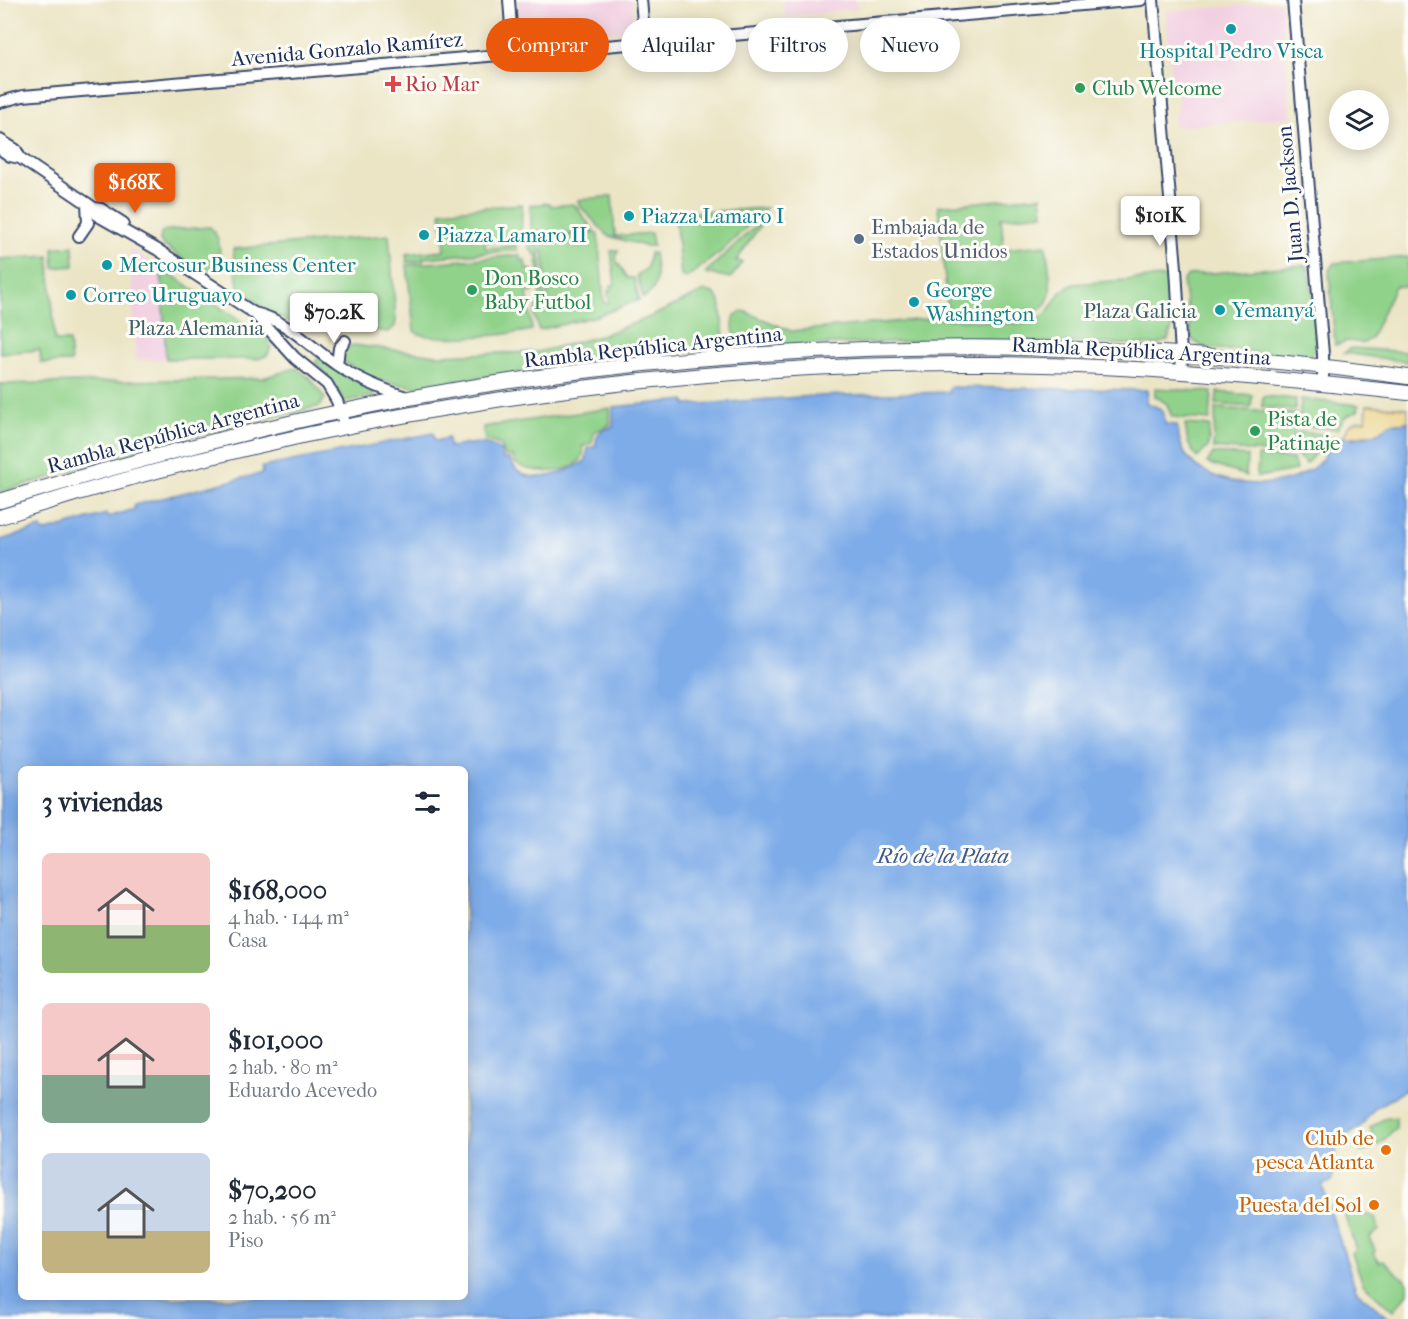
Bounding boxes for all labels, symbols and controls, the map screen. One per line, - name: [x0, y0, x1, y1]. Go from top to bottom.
- chip: Comprar: [486, 18, 609, 72]
- chip: Alquilar: [621, 18, 736, 72]
- chip: Filtros: [748, 18, 848, 72]
- chip: Nuevo: [860, 18, 960, 72]
- marker: Hospital Pedro Visca: [1224, 22, 1238, 36]
- street label: Avenida Gonzalo Ramírez: [229, 27, 464, 71]
- place label: Hospital Pedro Visca: [1139, 39, 1323, 63]
- place label: Rio Mar: [405, 72, 479, 96]
- place label: Club Welcome: [1092, 76, 1222, 100]
- marker: Rio Mar: [386, 77, 400, 91]
- marker: Club Welcome: [1073, 81, 1087, 95]
- map controls: [1329, 90, 1389, 150]
- button: layers: [1329, 90, 1389, 150]
- street label: Juan D. Jackson: [1272, 125, 1308, 265]
- pin: $168K: [93, 163, 177, 214]
- text: $168K: [108, 171, 162, 194]
- pin: $101K: [1118, 196, 1202, 247]
- place label: Piazza Lamaro I: [641, 204, 784, 228]
- text: $101K: [1135, 204, 1185, 227]
- marker: Piazza Lamaro I: [622, 209, 636, 223]
- place label: Embajada de Estados Unidos: [871, 215, 1008, 263]
- place label: Piazza Lamaro II: [436, 223, 587, 247]
- marker: Piazza Lamaro II: [417, 228, 431, 242]
- marker: Embajada de Estados Unidos: [852, 232, 866, 246]
- place label: Mercosur Business Center: [119, 253, 356, 277]
- marker: Mercosur Business Center: [100, 258, 114, 272]
- place label: Don Bosco Baby Futbol: [484, 266, 591, 314]
- place label: George Washington: [925, 278, 1034, 326]
- place label: Correo Uruguayo: [83, 283, 242, 307]
- marker: Don Bosco Baby Futbol: [465, 283, 479, 297]
- marker: Correo Uruguayo: [64, 288, 78, 302]
- pin: $70.2K: [285, 293, 383, 344]
- marker: George Washington: [907, 295, 921, 309]
- place label: Yemanyá: [1231, 298, 1314, 322]
- park label: Plaza Galicia: [1083, 299, 1197, 323]
- text: $70.2K: [304, 301, 364, 324]
- marker: Yemanyá: [1213, 303, 1227, 317]
- park label: Plaza Alemania: [128, 316, 265, 340]
- street label: Rambla República Argentina: [523, 321, 784, 373]
- street label: Rambla República Argentina: [1011, 332, 1272, 370]
- street label: Rambla República Argentina: [44, 388, 302, 478]
- place label: Pista de Patinaje: [1267, 407, 1340, 455]
- marker: Pista de Patinaje: [1248, 424, 1262, 438]
- icon: filters: [411, 786, 444, 819]
- text: 3 viviendas: [42, 787, 163, 818]
- water label: Río de la Plata: [875, 843, 1009, 869]
- text: $168,000: [228, 875, 327, 906]
- icon: home: [90, 877, 162, 949]
- text: 4 hab. · 144 m²: [228, 906, 349, 929]
- text: Casa: [228, 929, 267, 952]
- text: $101,000: [228, 1025, 323, 1056]
- icon: home: [90, 1027, 162, 1099]
- text: 2 hab. · 80 m²: [228, 1056, 338, 1079]
- text: Eduardo Acevedo: [228, 1079, 377, 1102]
- place label: Club de pesca Atlanta: [1254, 1126, 1374, 1174]
- marker: Club de pesca Atlanta: [1379, 1143, 1393, 1157]
- text: $70,200: [228, 1175, 317, 1206]
- icon: home: [90, 1177, 162, 1249]
- place label: Puesta del Sol: [1239, 1193, 1362, 1217]
- marker: Puesta del Sol: [1367, 1198, 1381, 1212]
- text: 2 hab. · 56 m²: [228, 1206, 336, 1229]
- text: Piso: [228, 1229, 264, 1252]

